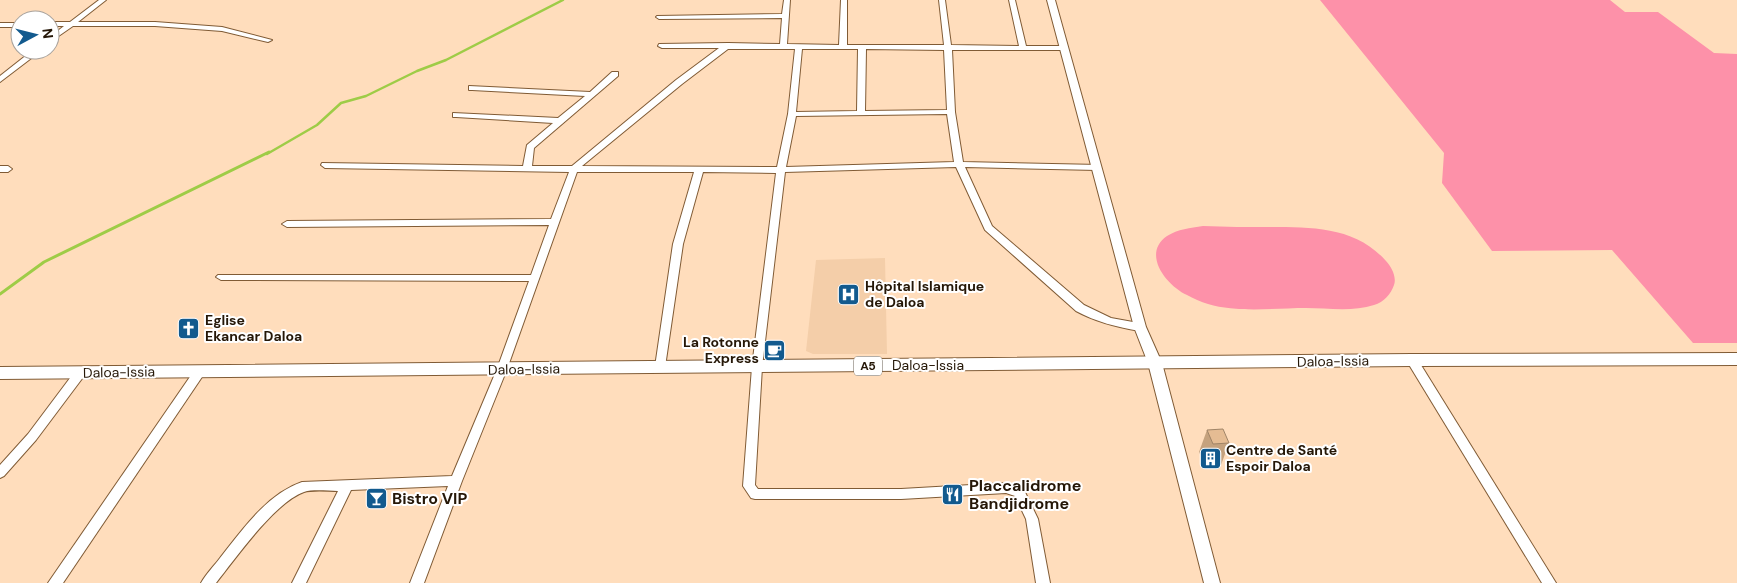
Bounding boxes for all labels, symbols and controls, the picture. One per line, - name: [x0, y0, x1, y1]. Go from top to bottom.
- north arrow: [10, 10, 60, 60]
- text: N: [38, 27, 57, 40]
- place label: Hôpital Islamique de Daloa: [865, 277, 984, 311]
- hospital icon: Hôpital Islamique de Daloa: [837, 282, 861, 306]
- place label: Eglise Ekancar Daloa: [205, 311, 302, 345]
- church icon: Eglise Ekancar Daloa: [177, 316, 201, 340]
- place label: La Rotonne Express: [683, 333, 759, 367]
- cafe icon: La Rotonne Express: [763, 338, 787, 362]
- street label: Daloa-Issia: [1297, 351, 1369, 371]
- road number: A5: [854, 356, 882, 376]
- street label: Daloa-Issia: [892, 356, 964, 374]
- street label: Daloa-Issia: [488, 359, 560, 379]
- street label: Daloa-Issia: [83, 362, 155, 382]
- place label: Centre de Santé Espoir Daloa: [1226, 441, 1337, 475]
- building icon: Centre de Santé Espoir Daloa: [1198, 446, 1222, 470]
- place label: Placcalidrome Bandjidrome: [969, 475, 1081, 514]
- restaurant icon: Placcalidrome Bandjidrome: [941, 482, 965, 506]
- bar icon: Bistro VIP: [364, 486, 388, 510]
- place label: Bistro VIP: [392, 488, 467, 509]

